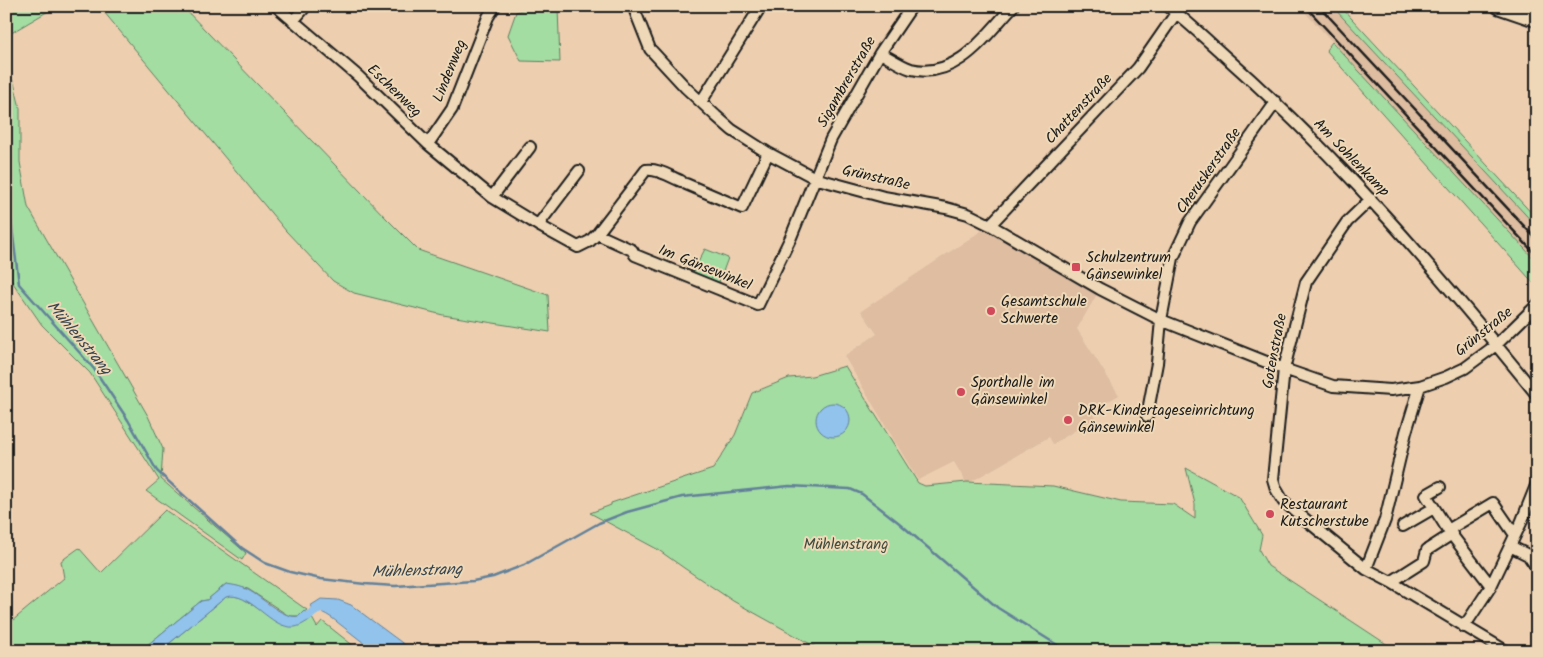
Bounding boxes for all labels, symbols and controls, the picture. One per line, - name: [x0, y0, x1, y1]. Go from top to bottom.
- street label: Sigambrerstraße: [811, 32, 883, 132]
- street label: Lindenweg: [427, 36, 473, 106]
- street label: Eschenweg: [361, 59, 427, 123]
- street label: Chattenstraße: [1039, 68, 1119, 150]
- street label: Am Sohlenkamp: [1307, 113, 1395, 203]
- street label: Cheruskerstraße: [1170, 123, 1248, 219]
- street label: Grünstraße: [840, 159, 913, 198]
- street label: Im Gänsewinkel: [655, 238, 756, 298]
- place label: Schulzentrum Gänsewinkel: [1086, 246, 1171, 287]
- marker: Schulzentrum Gänsewinkel: [1070, 261, 1082, 273]
- place label: Gesamtschule Schwerte: [1001, 290, 1087, 331]
- water label: Mühlenstrang: [40, 295, 119, 382]
- street label: Grünstraße: [1450, 301, 1519, 363]
- marker: Gesamtschule Schwerte: [985, 305, 997, 317]
- street label: Gotenstraße: [1256, 311, 1294, 391]
- place label: Sporthalle im Gänsewinkel: [971, 371, 1054, 412]
- marker: Sporthalle im Gänsewinkel: [955, 386, 967, 398]
- place label: DRK-Kindertageseinrichtung Gänsewinkel: [1078, 399, 1255, 440]
- marker: DRK-Kindertageseinrichtung Gänsewinkel: [1062, 414, 1074, 426]
- place label: Restaurant Kutscherstube: [1280, 493, 1369, 534]
- marker: Restaurant Kutscherstube: [1264, 508, 1276, 520]
- park label: Mühlenstrang: [804, 533, 888, 557]
- water label: Mühlenstrang: [371, 557, 464, 585]

